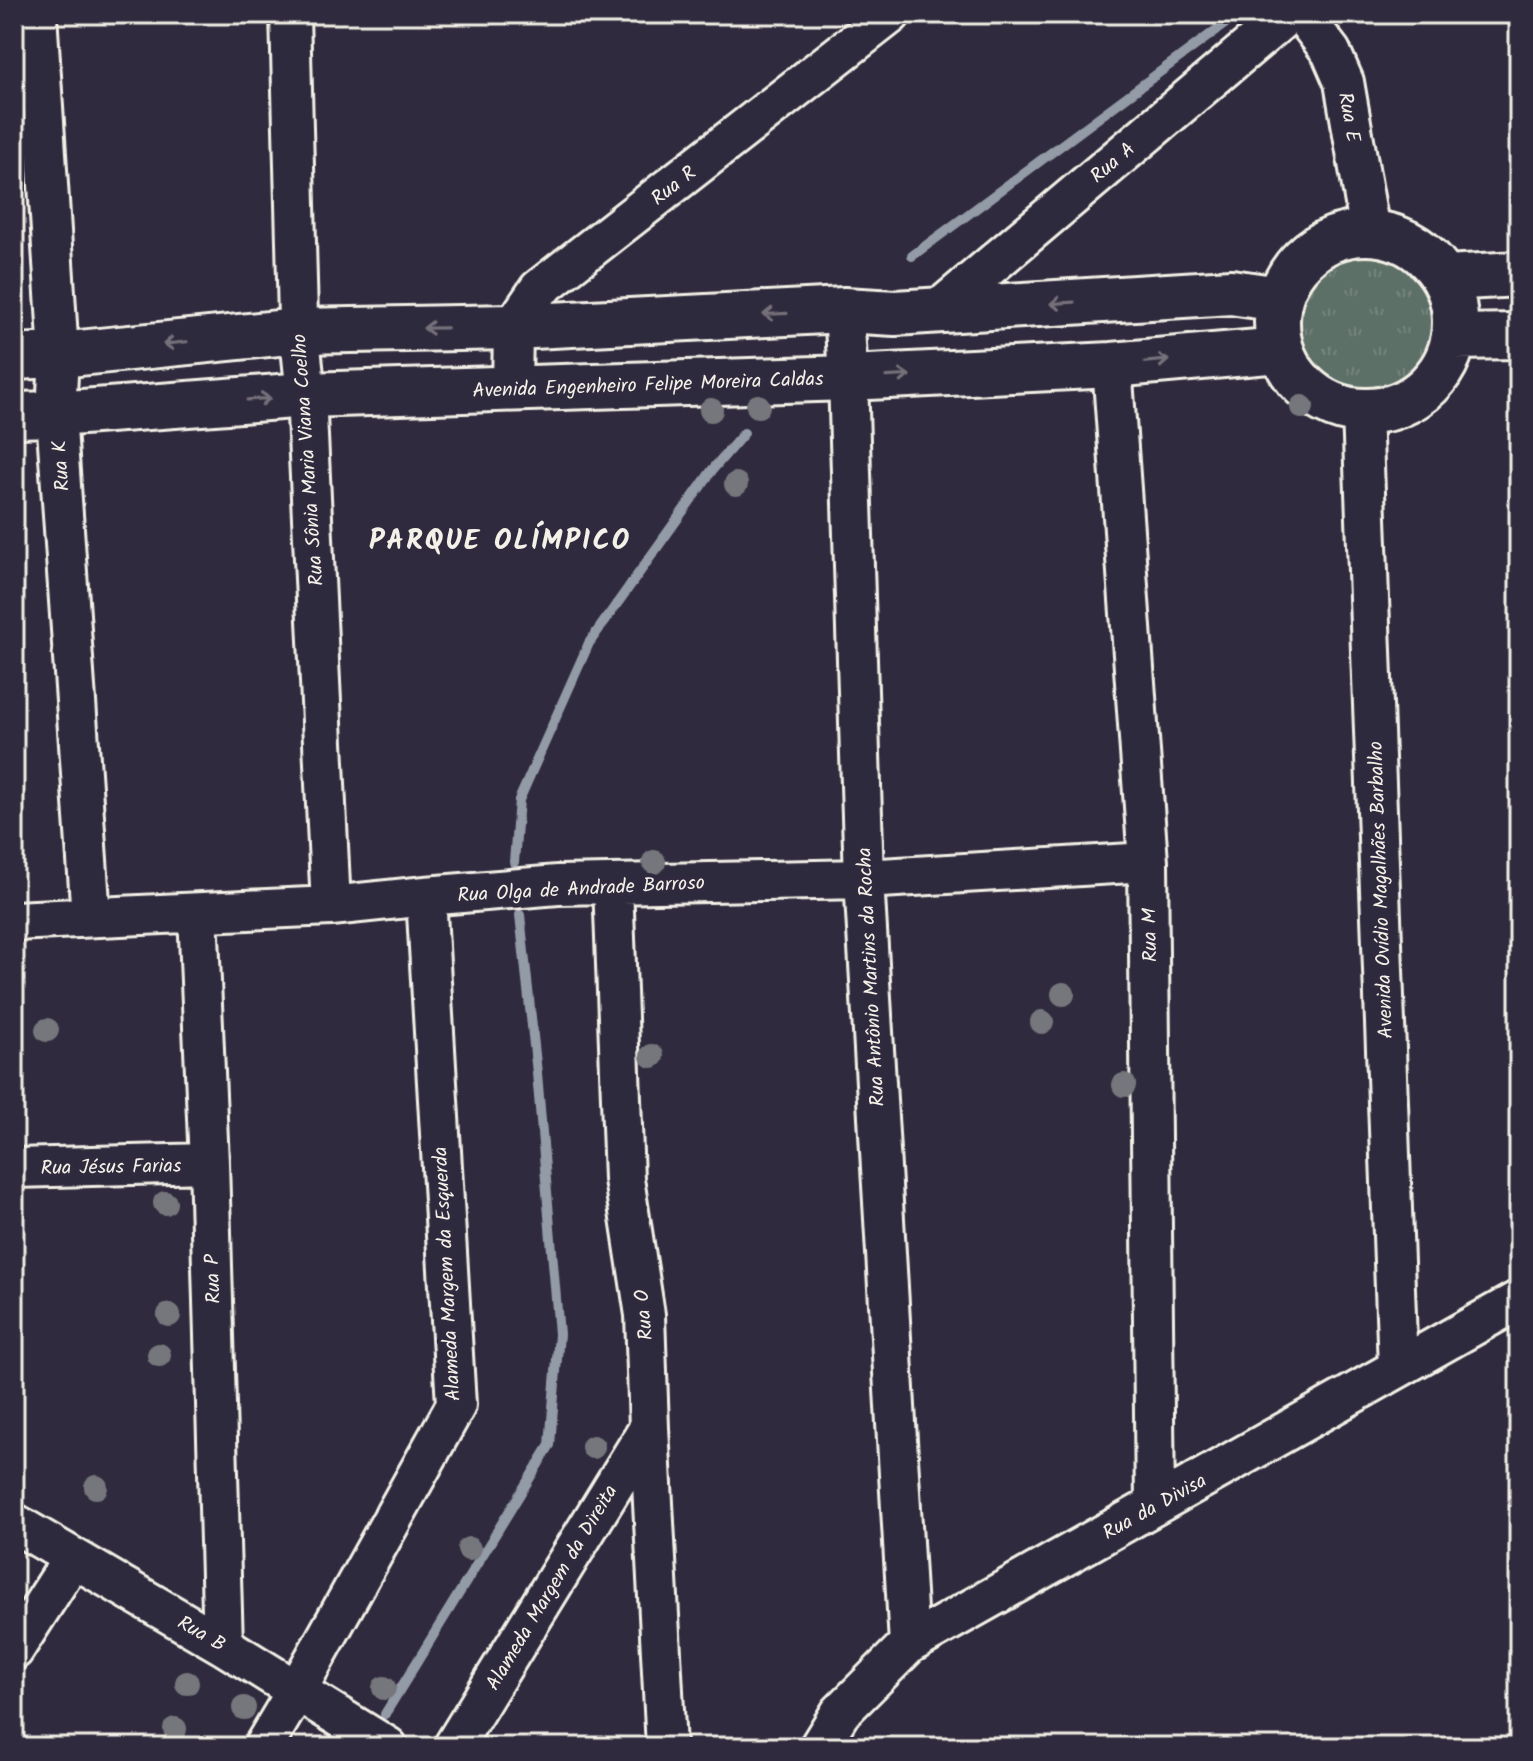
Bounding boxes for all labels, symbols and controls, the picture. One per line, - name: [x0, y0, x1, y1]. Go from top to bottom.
- street label: Rua E: [1328, 90, 1368, 146]
- street label: Rua A: [1084, 135, 1143, 192]
- street label: Rua R: [645, 158, 704, 215]
- one-way arrow: [1049, 296, 1076, 311]
- one-way arrow: [762, 307, 789, 322]
- one-way arrow: [422, 321, 449, 336]
- street label: Rua Sônia Maria Viana Coelho: [284, 333, 334, 587]
- one-way arrow: [162, 336, 189, 351]
- one-way arrow: [1143, 353, 1170, 368]
- street label: Avenida Engenheiro Felipe Moreira Caldas: [472, 364, 825, 408]
- one-way arrow: [884, 368, 911, 383]
- one-way arrow: [245, 391, 272, 406]
- street label: Rua K: [44, 439, 80, 492]
- district label: PARQUE OLÍMPICO: [369, 519, 631, 564]
- street label: Avenida Ovídio Magalhães Barbalho: [1361, 741, 1403, 1039]
- street label: Rua Antônio Martins da Rocha: [849, 847, 895, 1107]
- street label: Rua Olga de Andrade Barroso: [457, 868, 706, 912]
- street label: Rua M: [1135, 907, 1167, 962]
- street label: Alameda Margem da Esquerda: [425, 1146, 471, 1402]
- street label: Rua Jésus Farias: [40, 1151, 182, 1185]
- street label: Rua P: [197, 1252, 231, 1304]
- street label: Rua O: [627, 1288, 663, 1342]
- street label: Rua da Divisa: [1097, 1466, 1213, 1550]
- street label: Alameda Margem da Direita: [478, 1479, 627, 1697]
- street label: Rua B: [171, 1608, 231, 1661]

